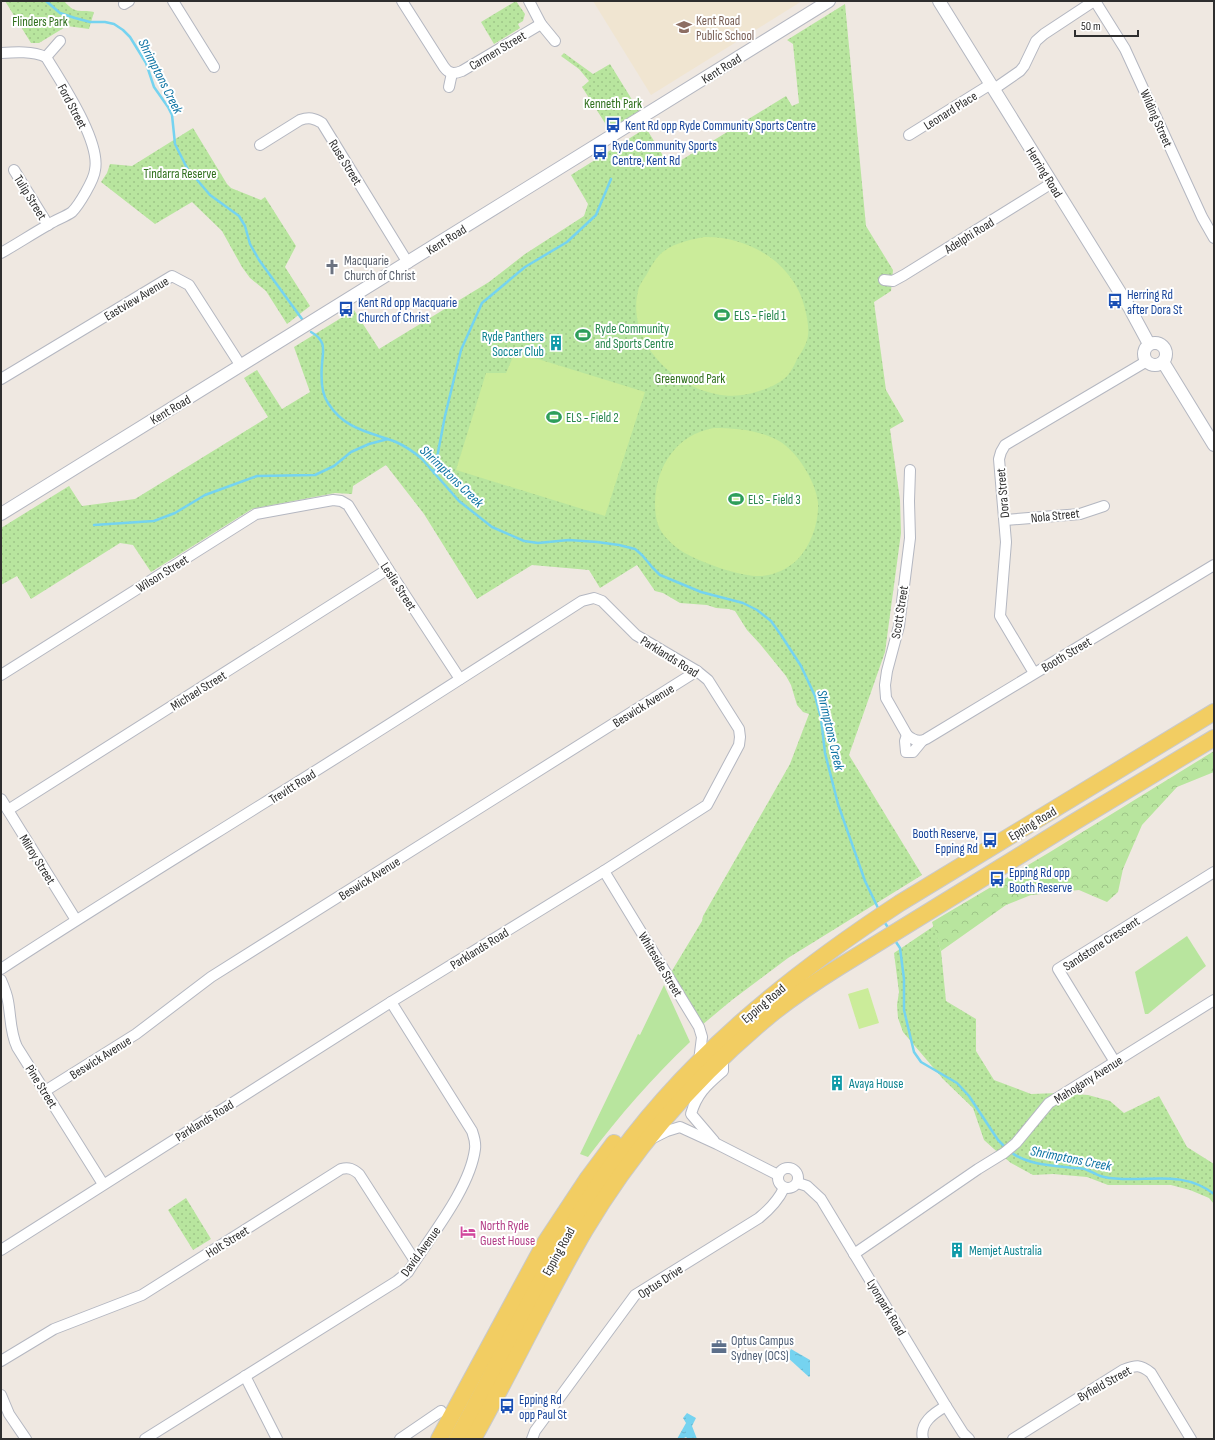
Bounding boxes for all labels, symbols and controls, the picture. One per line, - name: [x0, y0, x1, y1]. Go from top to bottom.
- scale bar: [1075, 12, 1138, 38]
- place label: Kent Road Public School: [696, 13, 754, 44]
- park label: Flinders Park: [12, 14, 68, 30]
- school or university icon: Kent Road Public School: [675, 18, 693, 36]
- text: 50 m: [1081, 19, 1101, 34]
- street label: Carmen Street: [466, 28, 529, 74]
- water label: Shrimptons Creek: [134, 36, 187, 117]
- street label: Kent Road: [699, 50, 745, 87]
- street label: Ford Street: [54, 81, 91, 132]
- street label: Wilding Street: [1136, 87, 1176, 150]
- street label: Leonard Place: [921, 88, 980, 134]
- park label: Kenneth Park: [584, 96, 642, 112]
- bus stop icon: Kent Rd opp Ryde Community Sports Centre: [604, 116, 622, 134]
- place label: Kent Rd opp Ryde Community Sports Centre: [625, 118, 816, 134]
- street label: Ruse Street: [325, 137, 365, 188]
- place label: Ryde Community Sports Centre, Kent Rd: [612, 138, 717, 169]
- bus stop icon: Ryde Community Sports Centre, Kent Rd: [591, 143, 609, 161]
- street label: Herring Road: [1022, 144, 1066, 201]
- park label: Tindarra Reserve: [144, 166, 216, 182]
- street label: Tulip Street: [10, 172, 50, 223]
- street label: Adelphi Road: [941, 214, 997, 258]
- street label: Kent Road: [424, 221, 470, 258]
- place label: Macquarie Church of Christ: [344, 253, 416, 284]
- church icon: Macquarie Church of Christ: [323, 258, 341, 276]
- street label: Eastview Avenue: [101, 273, 172, 324]
- place label: Herring Rd after Dora St: [1127, 287, 1183, 318]
- bus stop icon: Herring Rd after Dora St: [1106, 292, 1124, 310]
- place label: Kent Rd opp Macquarie Church of Christ: [358, 295, 457, 326]
- bus stop icon: Kent Rd opp Macquarie Church of Christ: [337, 300, 355, 318]
- sports icon: ELS - Field 1: [713, 306, 731, 324]
- place label: ELS - Field 1: [734, 308, 786, 324]
- place label: Ryde Community and Sports Centre: [595, 321, 674, 352]
- sports icon: Ryde Community and Sports Centre: [574, 326, 592, 344]
- place label: Ryde Panthers Soccer Club: [482, 329, 544, 360]
- building icon: Ryde Panthers Soccer Club: [547, 334, 565, 352]
- park label: Greenwood Park: [655, 371, 725, 387]
- street label: Kent Road: [147, 392, 194, 428]
- sports icon: ELS - Field 2: [545, 408, 563, 426]
- place label: ELS - Field 2: [566, 410, 619, 426]
- water label: Shrimptons Creek: [416, 442, 488, 511]
- street label: Dora Street: [993, 467, 1013, 518]
- sports icon: ELS - Field 3: [727, 490, 745, 508]
- place label: ELS - Field 3: [748, 492, 801, 508]
- street label: Nola Street: [1030, 505, 1080, 527]
- street label: Wilson Street: [134, 552, 192, 596]
- street label: Leslie Street: [377, 559, 420, 614]
- street label: Scott Street: [888, 584, 912, 640]
- street label: Parklands Road: [637, 633, 702, 681]
- street label: Booth Street: [1039, 634, 1094, 676]
- street label: Michael Street: [168, 667, 230, 714]
- street label: Beswick Avenue: [610, 681, 677, 731]
- water label: Shrimptons Creek: [813, 688, 848, 773]
- street label: Trevitt Road: [266, 766, 319, 807]
- street label: Epping Road: [1006, 803, 1059, 844]
- place label: Booth Reserve, Epping Rd: [912, 826, 978, 857]
- bus stop icon: Booth Reserve, Epping Rd: [981, 831, 999, 849]
- street label: Milroy Street: [16, 832, 59, 887]
- street label: Beswick Avenue: [336, 854, 403, 904]
- place label: Epping Rd opp Booth Reserve: [1009, 865, 1072, 896]
- bus stop icon: Epping Rd opp Booth Reserve: [988, 870, 1006, 888]
- street label: Sandstone Crescent: [1060, 913, 1143, 975]
- street label: Parklands Road: [447, 925, 512, 973]
- street label: Whiteside Street: [635, 929, 686, 1000]
- street label: Epping Road: [738, 981, 789, 1027]
- street label: Beswick Avenue: [67, 1033, 134, 1083]
- street label: Mahogany Avenue: [1051, 1052, 1126, 1107]
- street label: Pine Street: [22, 1062, 61, 1111]
- building icon: Avaya House: [828, 1074, 846, 1092]
- place label: Avaya House: [848, 1076, 903, 1092]
- street label: Parklands Road: [172, 1097, 237, 1145]
- water label: Shrimptons Creek: [1029, 1142, 1113, 1175]
- place label: North Ryde Guest House: [480, 1218, 535, 1249]
- street label: Holt Street: [203, 1222, 252, 1261]
- street label: David Avenue: [397, 1223, 444, 1280]
- hotel icon: North Ryde Guest House: [459, 1223, 477, 1241]
- street label: Epping Road: [539, 1224, 579, 1279]
- building icon: Memjet Australia: [948, 1241, 966, 1259]
- place label: Memjet Australia: [969, 1243, 1042, 1259]
- street label: Optus Drive: [635, 1261, 686, 1302]
- street label: Lyonpark Road: [863, 1276, 909, 1339]
- place label: Optus Campus Sydney (OCS): [731, 1333, 794, 1364]
- office icon: Optus Campus Sydney (OCS): [710, 1338, 728, 1356]
- street label: Byfield Street: [1075, 1363, 1134, 1405]
- place label: Epping Rd opp Paul St: [519, 1392, 567, 1423]
- bus stop icon: Epping Rd opp Paul St: [498, 1397, 516, 1415]

